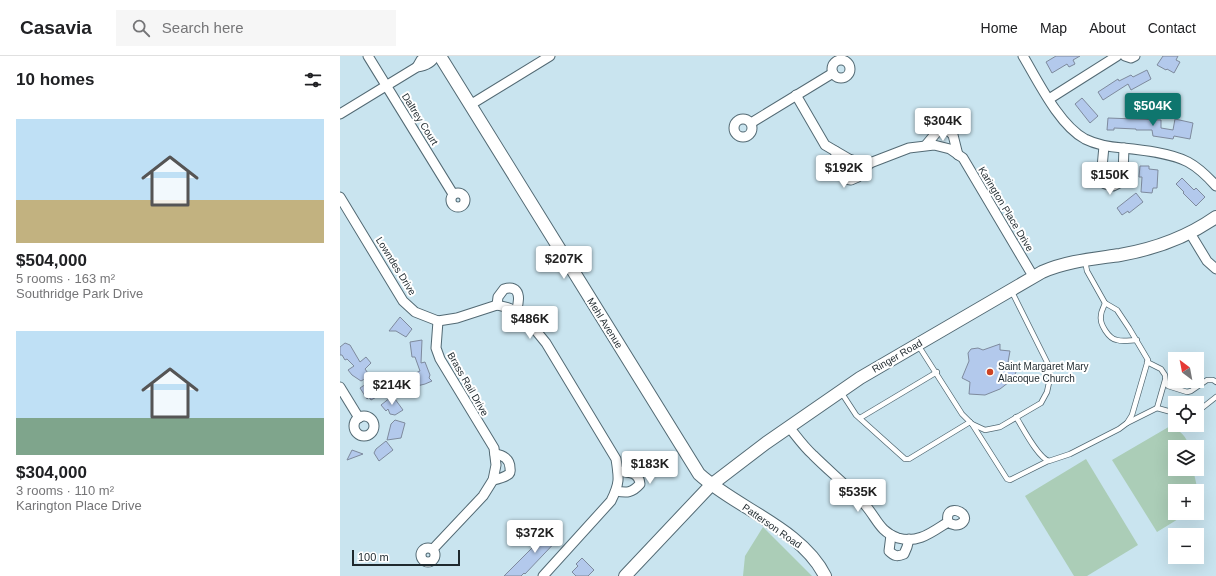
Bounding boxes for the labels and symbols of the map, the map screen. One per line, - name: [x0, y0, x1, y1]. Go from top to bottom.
- street label: Daltrey Court: [400, 91, 440, 147]
- pin: $504K: [1125, 93, 1181, 127]
- pin: $304K: [915, 108, 971, 142]
- pin: $192K: [816, 155, 872, 189]
- pin: $150K: [1082, 162, 1138, 196]
- street label: Karington Place Drive: [976, 165, 1036, 254]
- street label: Lowndes Drive: [374, 235, 418, 297]
- pin: $207K: [536, 246, 592, 280]
- street label: Mehl Avenue: [585, 296, 625, 351]
- pin: $486K: [502, 306, 558, 340]
- street label: Ringer Road: [870, 337, 924, 375]
- street label: Brass Rail Drive: [445, 350, 491, 418]
- north arrow: [1168, 352, 1204, 388]
- place label: Saint Margaret Mary Alacoque Church: [998, 361, 1089, 384]
- marker: Saint Margaret Mary Alacoque Church: [985, 367, 995, 377]
- pin: $214K: [364, 372, 420, 406]
- pin: $183K: [622, 451, 678, 485]
- pin: $535K: [830, 479, 886, 513]
- street label: Patterson Road: [740, 502, 804, 550]
- pin: $372K: [507, 520, 563, 554]
- scale bar: [352, 548, 460, 567]

